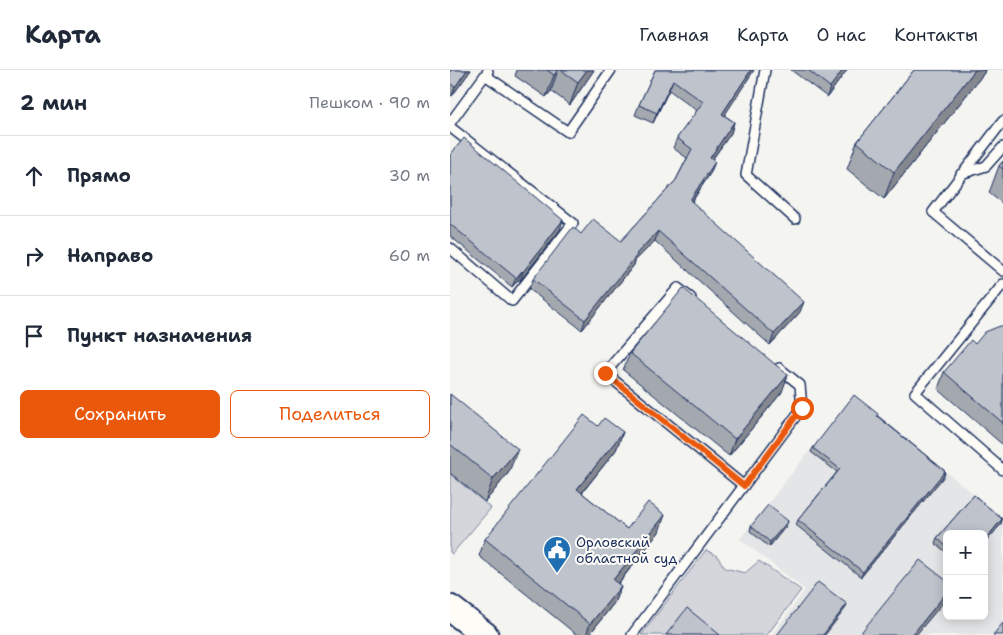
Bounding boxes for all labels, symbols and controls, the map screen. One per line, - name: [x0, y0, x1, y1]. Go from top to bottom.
- text: Карта: [25, 19, 101, 51]
- text: Главная: [639, 23, 709, 47]
- text: Карта: [737, 23, 789, 47]
- text: О нас: [817, 23, 866, 47]
- text: Контакты: [894, 23, 978, 47]
- text: 2 мин: [20, 89, 87, 117]
- text: Пешком · 90 m: [309, 92, 430, 113]
- icon: ahead: [20, 162, 48, 190]
- text: Прямо: [67, 163, 131, 188]
- text: 30 m: [389, 165, 430, 186]
- icon: right: [20, 242, 48, 270]
- text: Направо: [67, 243, 153, 268]
- text: 60 m: [389, 245, 430, 266]
- icon: arrive: [20, 322, 48, 350]
- text: Пункт назначения: [67, 323, 252, 348]
- route end: [594, 362, 617, 385]
- button: Сохранить: [20, 390, 220, 438]
- button: Поделиться: [230, 390, 430, 438]
- route start: [791, 397, 814, 420]
- map controls: [943, 530, 988, 620]
- button: +: [943, 530, 988, 575]
- place label: Орловский областной суд: [576, 533, 677, 567]
- public building icon: Орловский областной суд: [542, 535, 572, 574]
- button: −: [943, 575, 988, 620]

